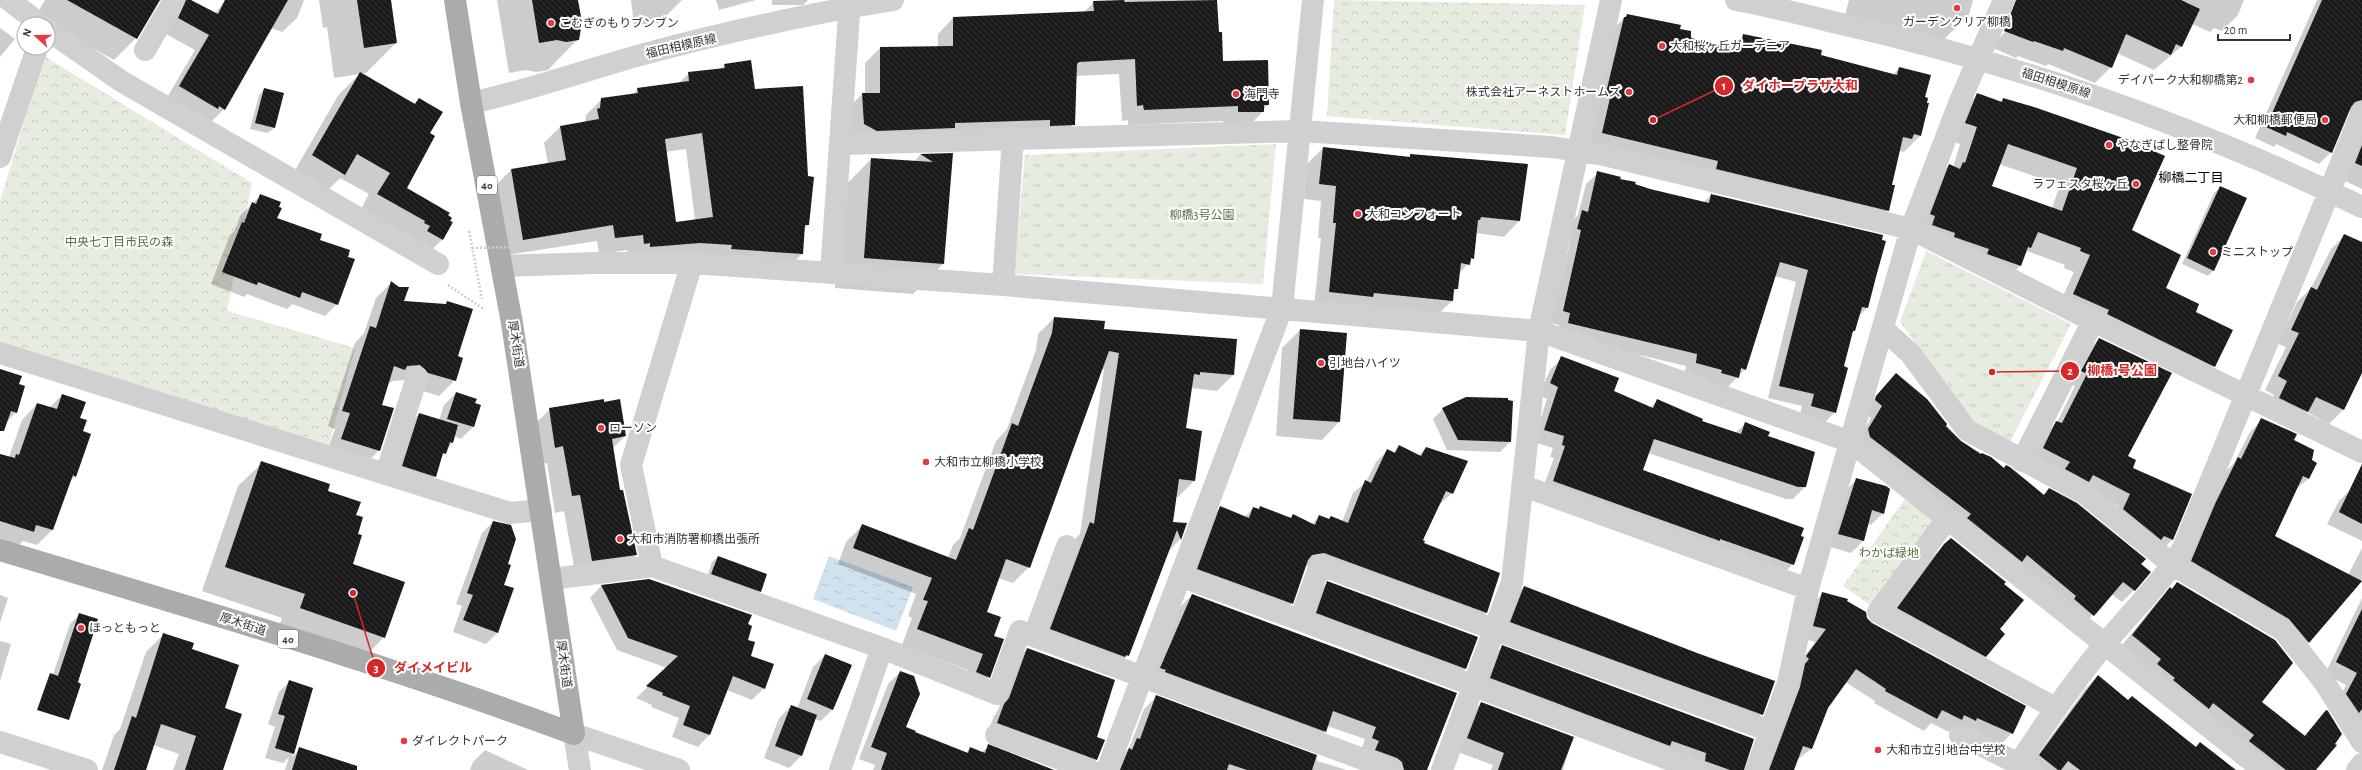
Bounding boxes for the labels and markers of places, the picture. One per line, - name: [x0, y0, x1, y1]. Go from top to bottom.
- marker: ガーデンクリア柳橋: [1952, 3, 1962, 13]
- place label: ガーデンクリア柳橋: [1903, 15, 2011, 28]
- place label: こむぎのもりブンブン: [559, 16, 679, 29]
- marker: こむぎのもりブンブン: [546, 18, 556, 28]
- place label: 大和桜ヶ丘ガーデニア: [1670, 39, 1790, 52]
- marker: 大和桜ヶ丘ガーデニア: [1657, 41, 1667, 51]
- callout: ダイホープラザ大和: [1714, 73, 1867, 98]
- place label: デイパーク大和柳橋第2: [2118, 73, 2244, 86]
- marker: デイパーク大和柳橋第2: [2246, 75, 2256, 85]
- place label: 株式会社アーネストホームズ: [1466, 85, 1621, 98]
- place label: 海門寺: [1244, 87, 1280, 100]
- marker: 株式会社アーネストホームズ: [1624, 87, 1634, 97]
- marker: 海門寺: [1231, 89, 1241, 99]
- place label: 大和柳橋郵便局: [2233, 113, 2317, 126]
- marker: 大和柳橋郵便局: [2320, 115, 2330, 125]
- place label: やなぎばし整骨院: [2117, 138, 2213, 151]
- marker: やなぎばし整骨院: [2104, 140, 2114, 150]
- place label: ラフェスタ桜ヶ丘: [2032, 178, 2128, 190]
- marker: ラフェスタ桜ヶ丘: [2131, 179, 2141, 189]
- place label: 大和コンフォート: [1366, 207, 1462, 220]
- marker: 大和コンフォート: [1353, 209, 1363, 219]
- place label: ミニストップ: [2221, 246, 2293, 258]
- marker: ミニストップ: [2208, 247, 2218, 257]
- place label: 引地台ハイツ: [1329, 356, 1401, 369]
- marker: 引地台ハイツ: [1316, 358, 1326, 368]
- callout: 柳橋1号公園: [2060, 358, 2165, 383]
- place label: ローソン: [609, 422, 657, 434]
- marker: ローソン: [596, 423, 606, 433]
- place label: 大和市立柳橋小学校: [934, 455, 1042, 468]
- marker: 大和市立柳橋小学校: [921, 457, 931, 467]
- place label: 大和市消防署柳橋出張所: [628, 532, 760, 545]
- marker: 大和市消防署柳橋出張所: [615, 534, 625, 544]
- place label: ほっともっと: [89, 621, 161, 634]
- marker: ほっともっと: [76, 623, 86, 633]
- callout: ダイメイビル: [366, 655, 480, 680]
- place label: ダイレクトパーク: [412, 734, 508, 747]
- marker: ダイレクトパーク: [399, 736, 409, 746]
- place label: 大和市立引地台中学校: [1886, 743, 2006, 756]
- marker: 大和市立引地台中学校: [1873, 745, 1883, 755]

